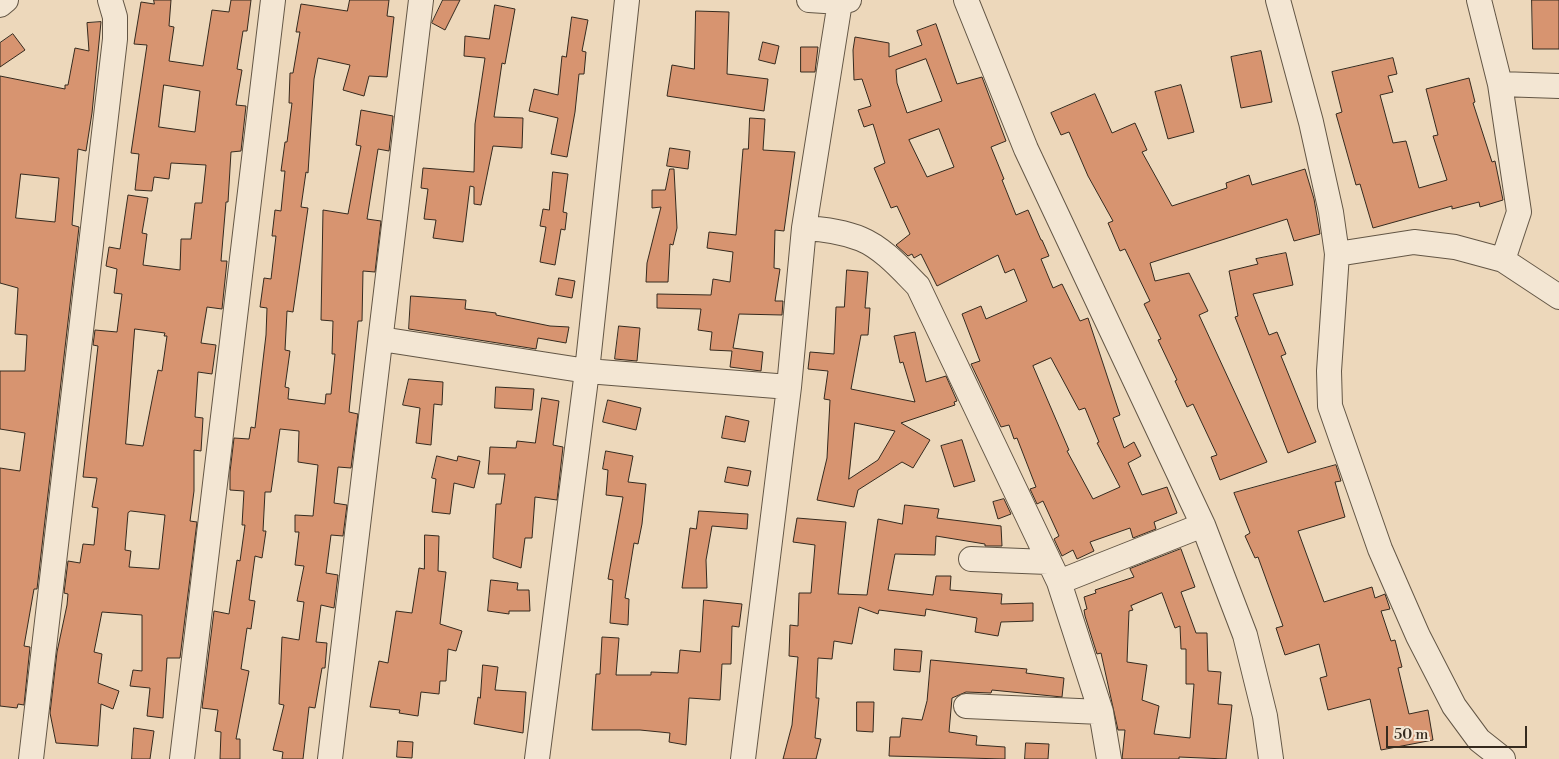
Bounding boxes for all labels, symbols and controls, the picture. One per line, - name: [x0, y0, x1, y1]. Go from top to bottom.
- scale bar: [1389, 716, 1530, 748]
- text: 50 m: [1394, 725, 1428, 744]

